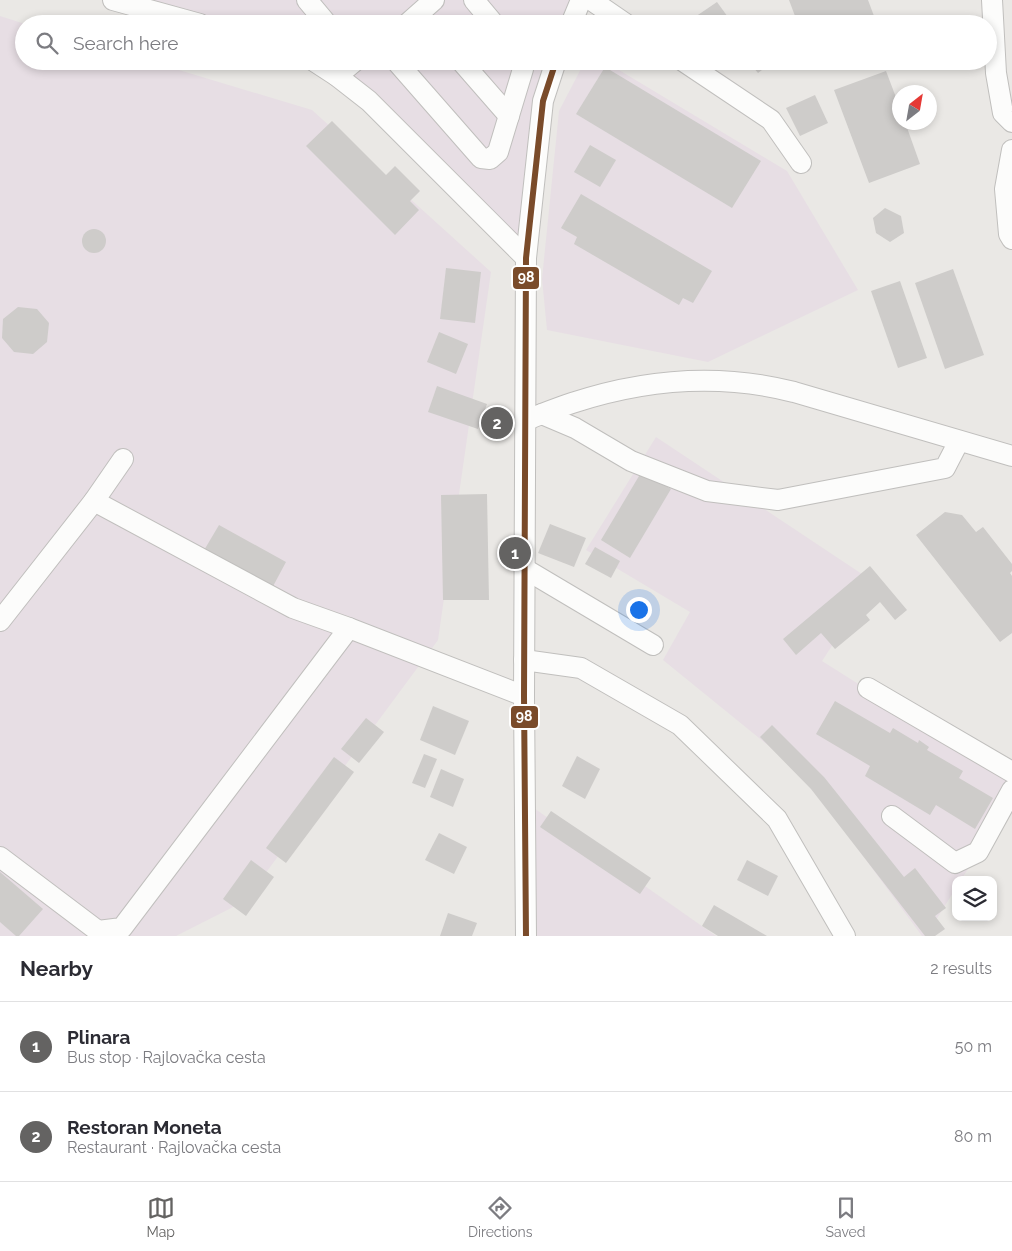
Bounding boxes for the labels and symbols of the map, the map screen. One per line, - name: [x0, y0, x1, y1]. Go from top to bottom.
- north arrow: [892, 85, 937, 130]
- line badge: 98: [512, 266, 540, 290]
- text: 98: [518, 269, 534, 285]
- pin: 2: [481, 404, 513, 442]
- pin: 1: [499, 534, 531, 572]
- your location: [626, 597, 652, 623]
- line badge: 98: [510, 705, 539, 729]
- text: 98: [516, 708, 532, 724]

